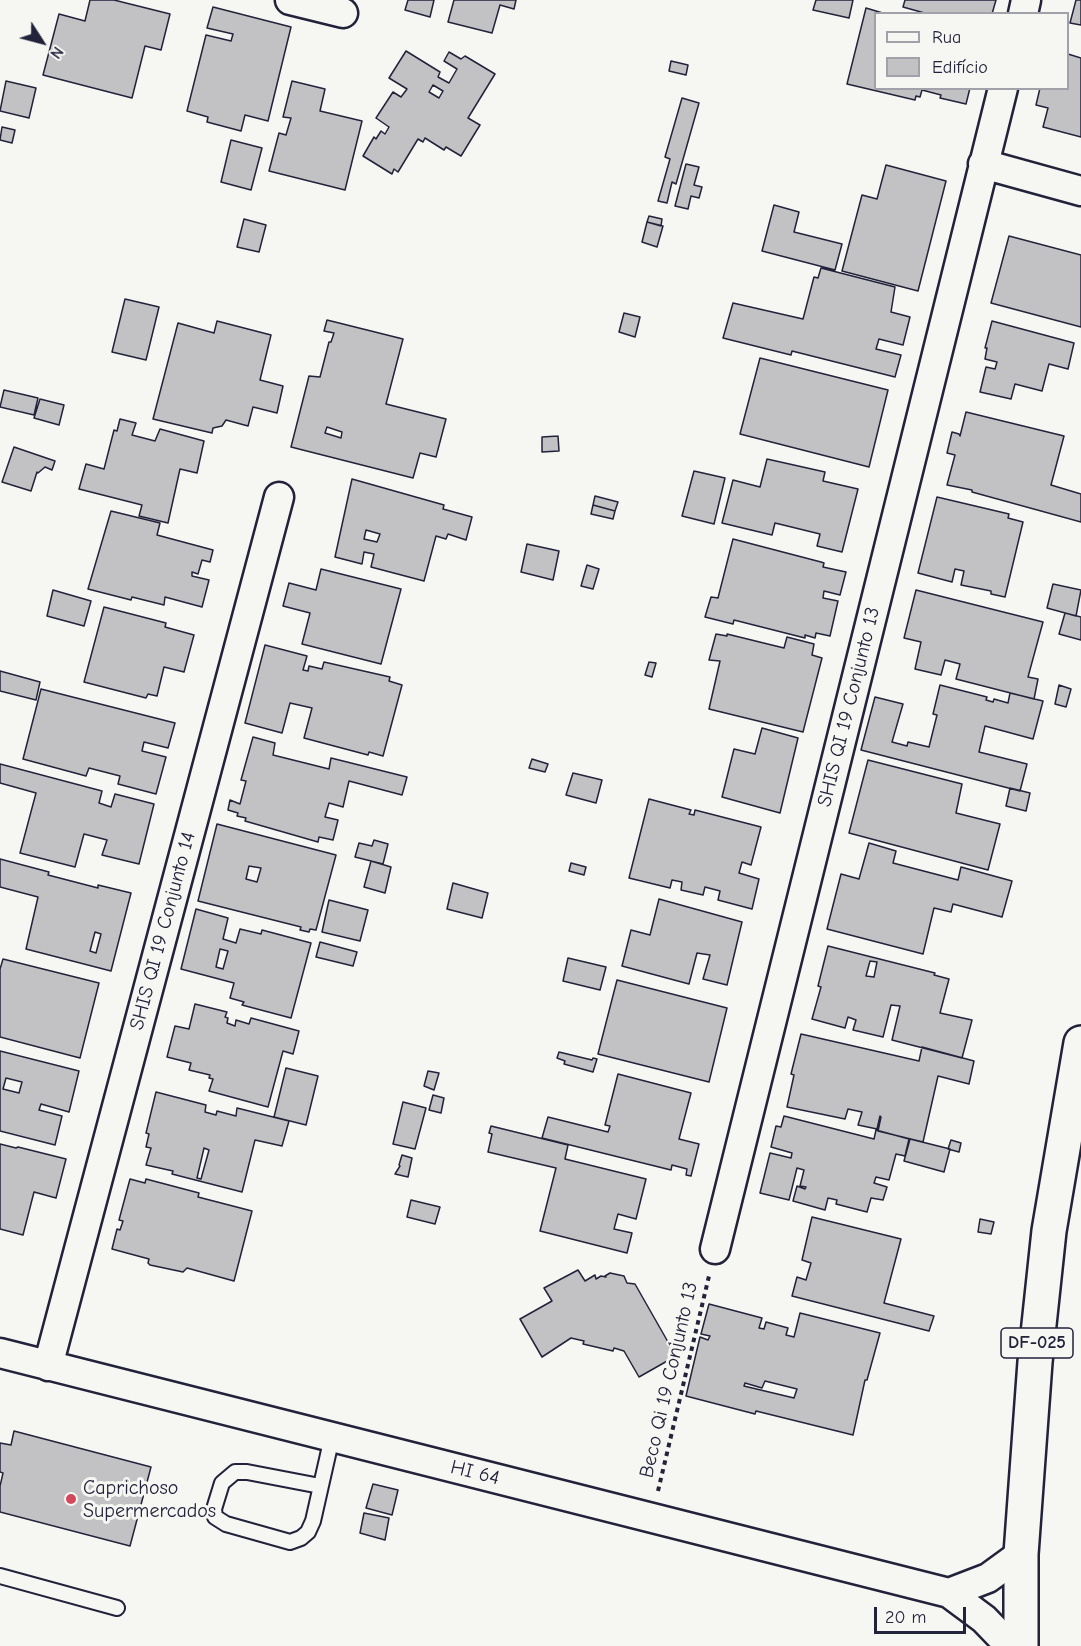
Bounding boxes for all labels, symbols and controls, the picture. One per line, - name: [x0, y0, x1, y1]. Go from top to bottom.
- north arrow: [12, 12, 72, 72]
- legend: [874, 12, 1069, 90]
- text: Rua: [932, 27, 961, 48]
- text: N: [46, 43, 67, 62]
- text: Edifício: [932, 57, 988, 78]
- street label: SHIS QI 19 Conjunto 13: [813, 605, 885, 809]
- street label: SHIS QI 19 Conjunto 14: [125, 829, 201, 1033]
- street label: Beco Qi 19 Conjunto 13: [635, 1280, 703, 1480]
- road number: DF-025: [1001, 1328, 1073, 1358]
- street label: HI 64: [448, 1455, 502, 1491]
- place label: Caprichoso Supermercados: [83, 1476, 216, 1523]
- marker: Caprichoso Supermercados: [64, 1492, 78, 1506]
- scale bar: [877, 1595, 968, 1633]
- text: 20 m: [885, 1607, 926, 1628]

